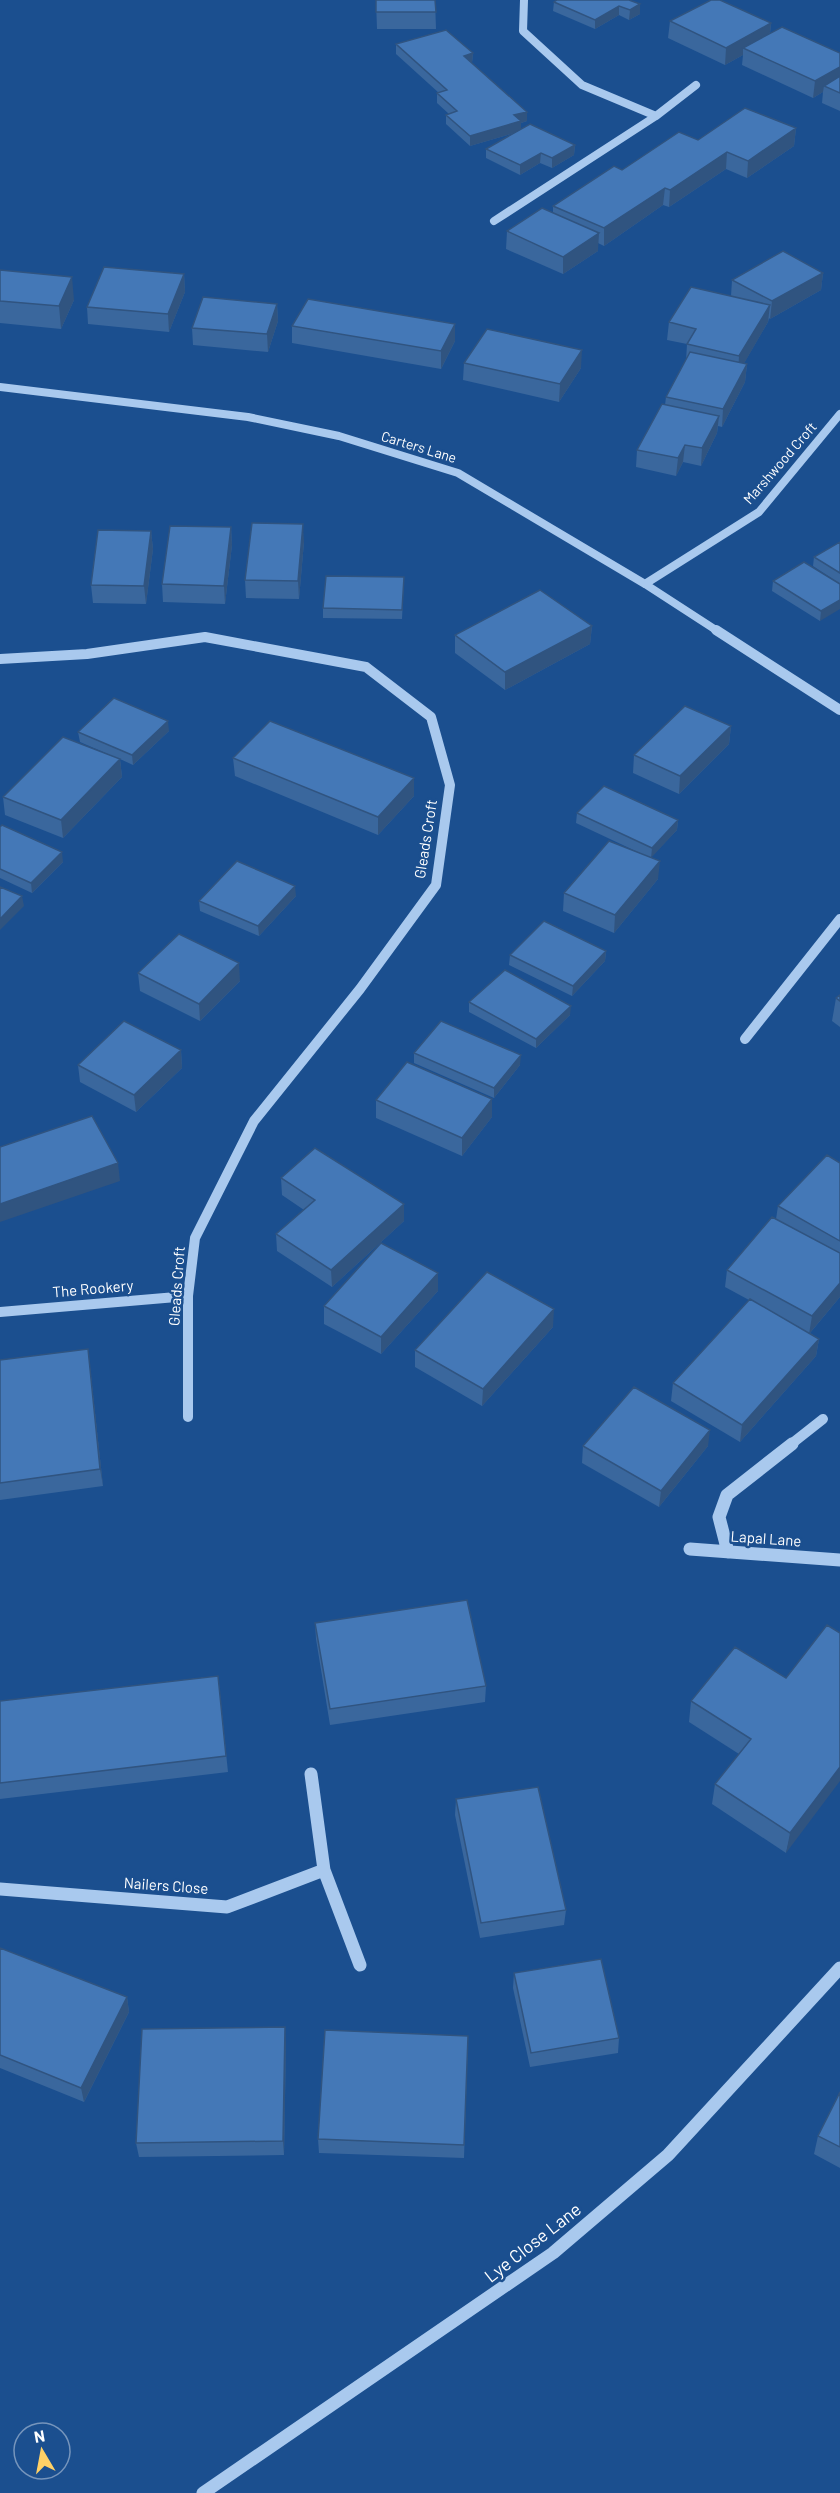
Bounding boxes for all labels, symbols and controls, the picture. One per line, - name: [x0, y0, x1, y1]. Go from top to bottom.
- street label: Marshwood Croft: [739, 418, 820, 507]
- street label: Carters Lane: [379, 427, 459, 466]
- street label: Gleads Croft: [410, 798, 440, 880]
- street label: Gleads Croft: [164, 1245, 188, 1326]
- street label: The Rookery: [52, 1276, 134, 1301]
- street label: Lapal Lane: [730, 1527, 802, 1549]
- street label: Nailers Close: [123, 1873, 209, 1897]
- street label: Lye Close Lane: [480, 2198, 585, 2287]
- north arrow: [12, 2421, 72, 2481]
- text: N: [32, 2425, 46, 2446]

